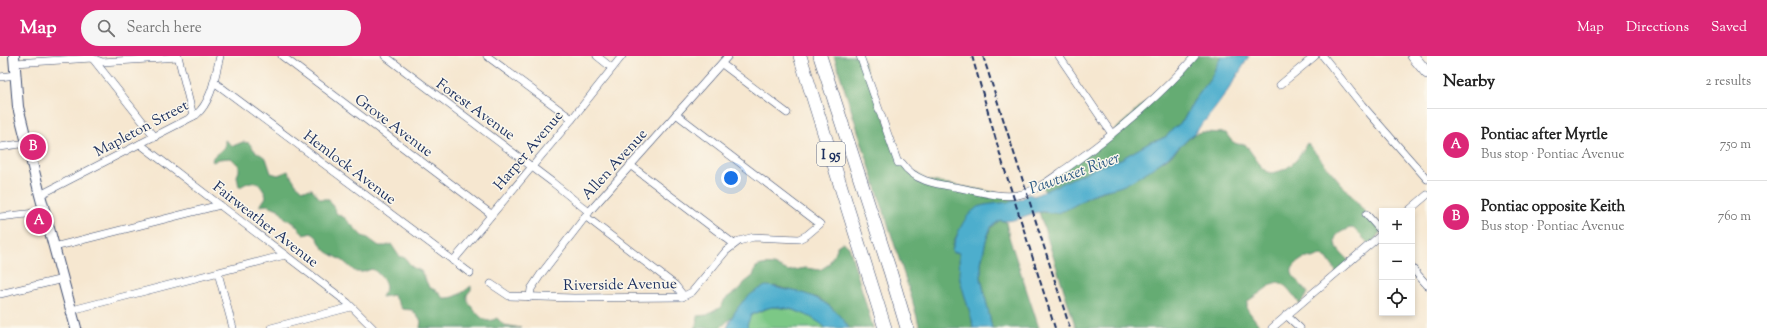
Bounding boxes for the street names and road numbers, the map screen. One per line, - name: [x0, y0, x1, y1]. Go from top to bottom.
- street label: Forest Avenue: [431, 74, 519, 146]
- street label: Grove Avenue: [349, 90, 437, 163]
- street label: Mapleton Street: [91, 96, 192, 163]
- street label: Harper Avenue: [489, 107, 569, 195]
- street label: Allen Avenue: [577, 125, 653, 205]
- street label: Hemlock Avenue: [298, 126, 400, 210]
- road number: I 95: [817, 142, 845, 166]
- street label: Fairweather Avenue: [208, 177, 322, 273]
- street label: Riverside Avenue: [563, 274, 677, 297]

